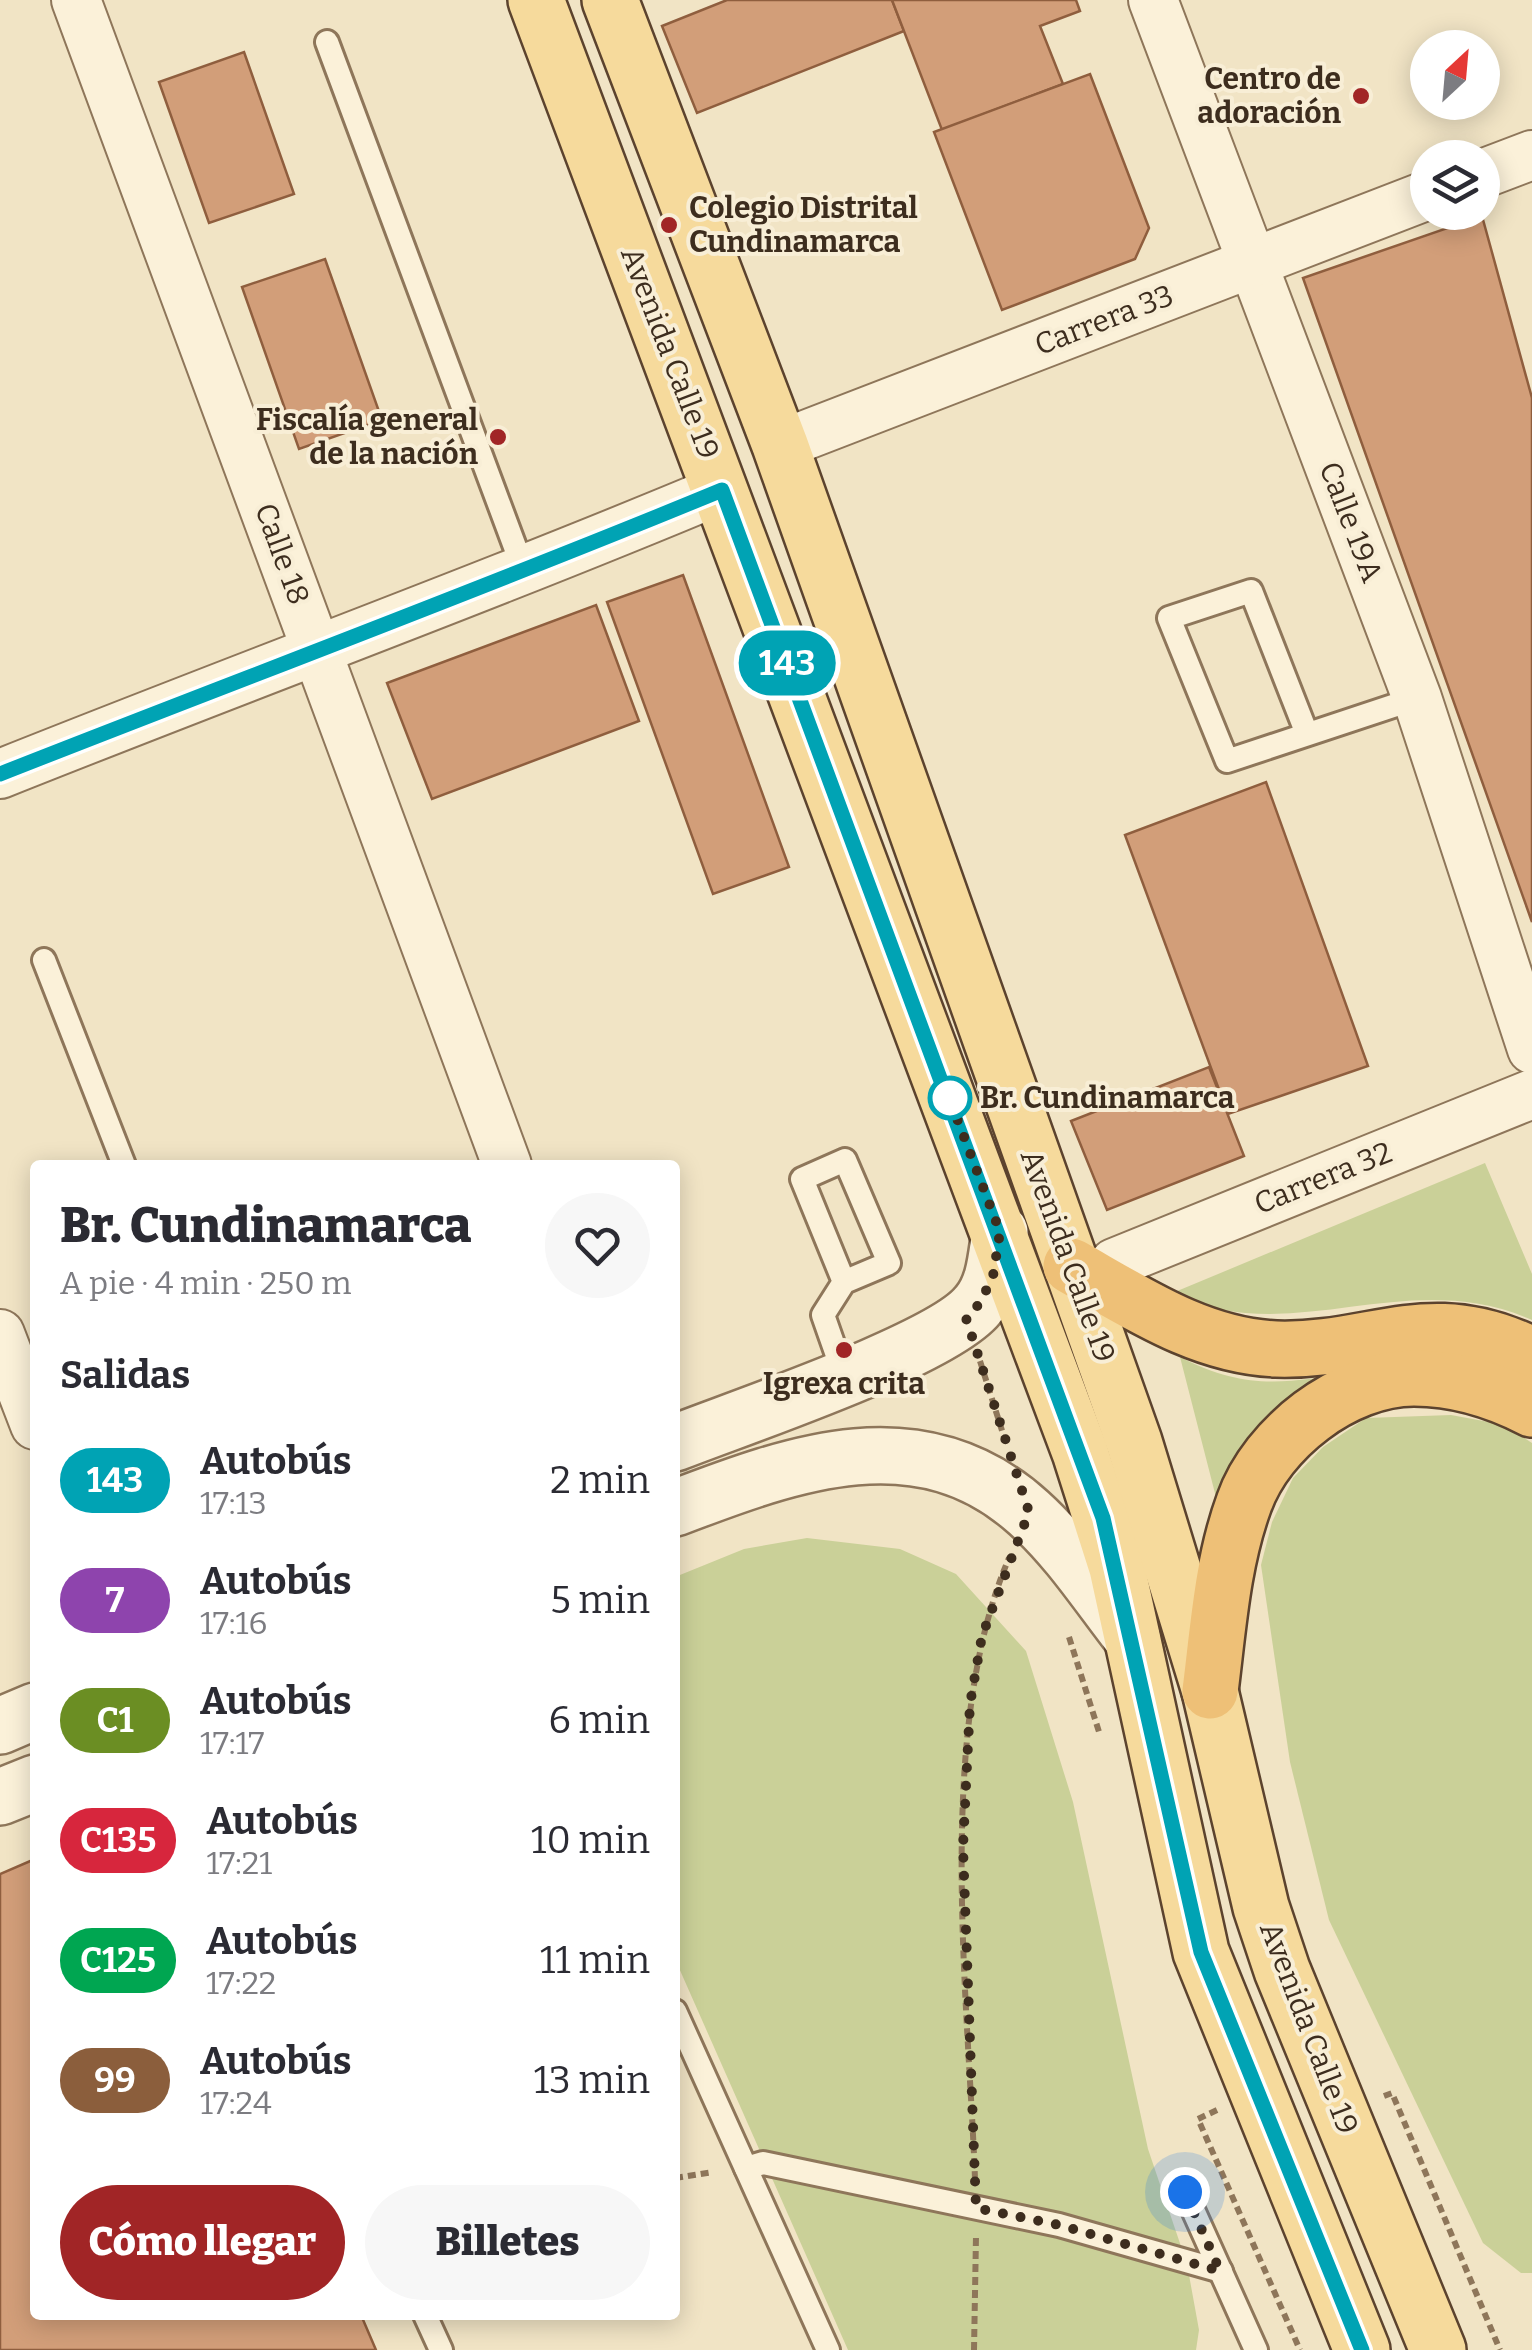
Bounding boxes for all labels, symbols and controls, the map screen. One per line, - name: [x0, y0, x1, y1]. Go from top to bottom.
- north arrow: [1410, 30, 1500, 120]
- map controls: [1410, 30, 1500, 230]
- place label: Centro de adoración: [1197, 61, 1342, 131]
- marker: Centro de adoración: [1350, 85, 1372, 107]
- button: layers: [1410, 140, 1500, 230]
- place label: Colegio Distrital Cundinamarca: [689, 190, 918, 260]
- marker: Colegio Distrital Cundinamarca: [658, 214, 680, 236]
- street label: Avenida Calle 19: [613, 242, 727, 464]
- street label: Carrera 33: [1030, 277, 1178, 363]
- place label: Fiscalía general de la nación: [256, 402, 479, 472]
- marker: Fiscalía general de la nación: [487, 426, 509, 448]
- street label: Calle 19A: [1312, 457, 1391, 588]
- street label: Calle 18: [247, 498, 317, 610]
- line badge: 143: [730, 630, 844, 696]
- text: 143: [759, 642, 815, 684]
- marker: Br. Cundinamarca: [929, 1077, 971, 1119]
- place label: Br. Cundinamarca: [980, 1080, 1235, 1116]
- street label: Carrera 32: [1249, 1134, 1397, 1222]
- street label: Avenida Calle 19: [1013, 1145, 1123, 1367]
- button: heart: [545, 1193, 650, 1298]
- text: Br. Cundinamarca: [60, 1197, 471, 1255]
- text: A pie · 4 min · 250 m: [60, 1264, 352, 1302]
- marker: Igrexa crita: [833, 1339, 855, 1361]
- text: Salidas: [60, 1352, 190, 1398]
- place label: Igrexa crita: [763, 1366, 925, 1402]
- text: Autobús: [200, 1438, 352, 1484]
- text: 2 min: [550, 1457, 650, 1503]
- text: 143: [87, 1459, 143, 1501]
- text: 17:13: [200, 1484, 267, 1522]
- text: Autobús: [200, 1558, 352, 1604]
- text: 5 min: [550, 1577, 650, 1623]
- text: 7: [106, 1579, 124, 1621]
- text: 17:16: [200, 1604, 267, 1642]
- text: Autobús: [200, 1678, 352, 1724]
- text: 6 min: [548, 1697, 650, 1743]
- text: C1: [96, 1699, 134, 1741]
- text: 17:17: [200, 1724, 264, 1762]
- text: Autobús: [206, 1798, 358, 1844]
- text: 10 min: [531, 1817, 650, 1863]
- text: C135: [80, 1819, 156, 1861]
- text: 17:21: [206, 1844, 272, 1882]
- street label: Avenida Calle 19: [1252, 1917, 1366, 2139]
- text: Autobús: [206, 1918, 358, 1964]
- text: 11 min: [540, 1937, 650, 1983]
- text: C125: [80, 1939, 156, 1981]
- text: 17:22: [206, 1964, 276, 2002]
- text: Autobús: [200, 2038, 352, 2084]
- text: 13 min: [534, 2057, 650, 2103]
- text: 99: [94, 2059, 136, 2101]
- text: 17:24: [200, 2084, 272, 2122]
- your location: [1160, 2167, 1210, 2217]
- button: Cómo llegar: [60, 2185, 345, 2300]
- button: Billetes: [365, 2185, 650, 2300]

